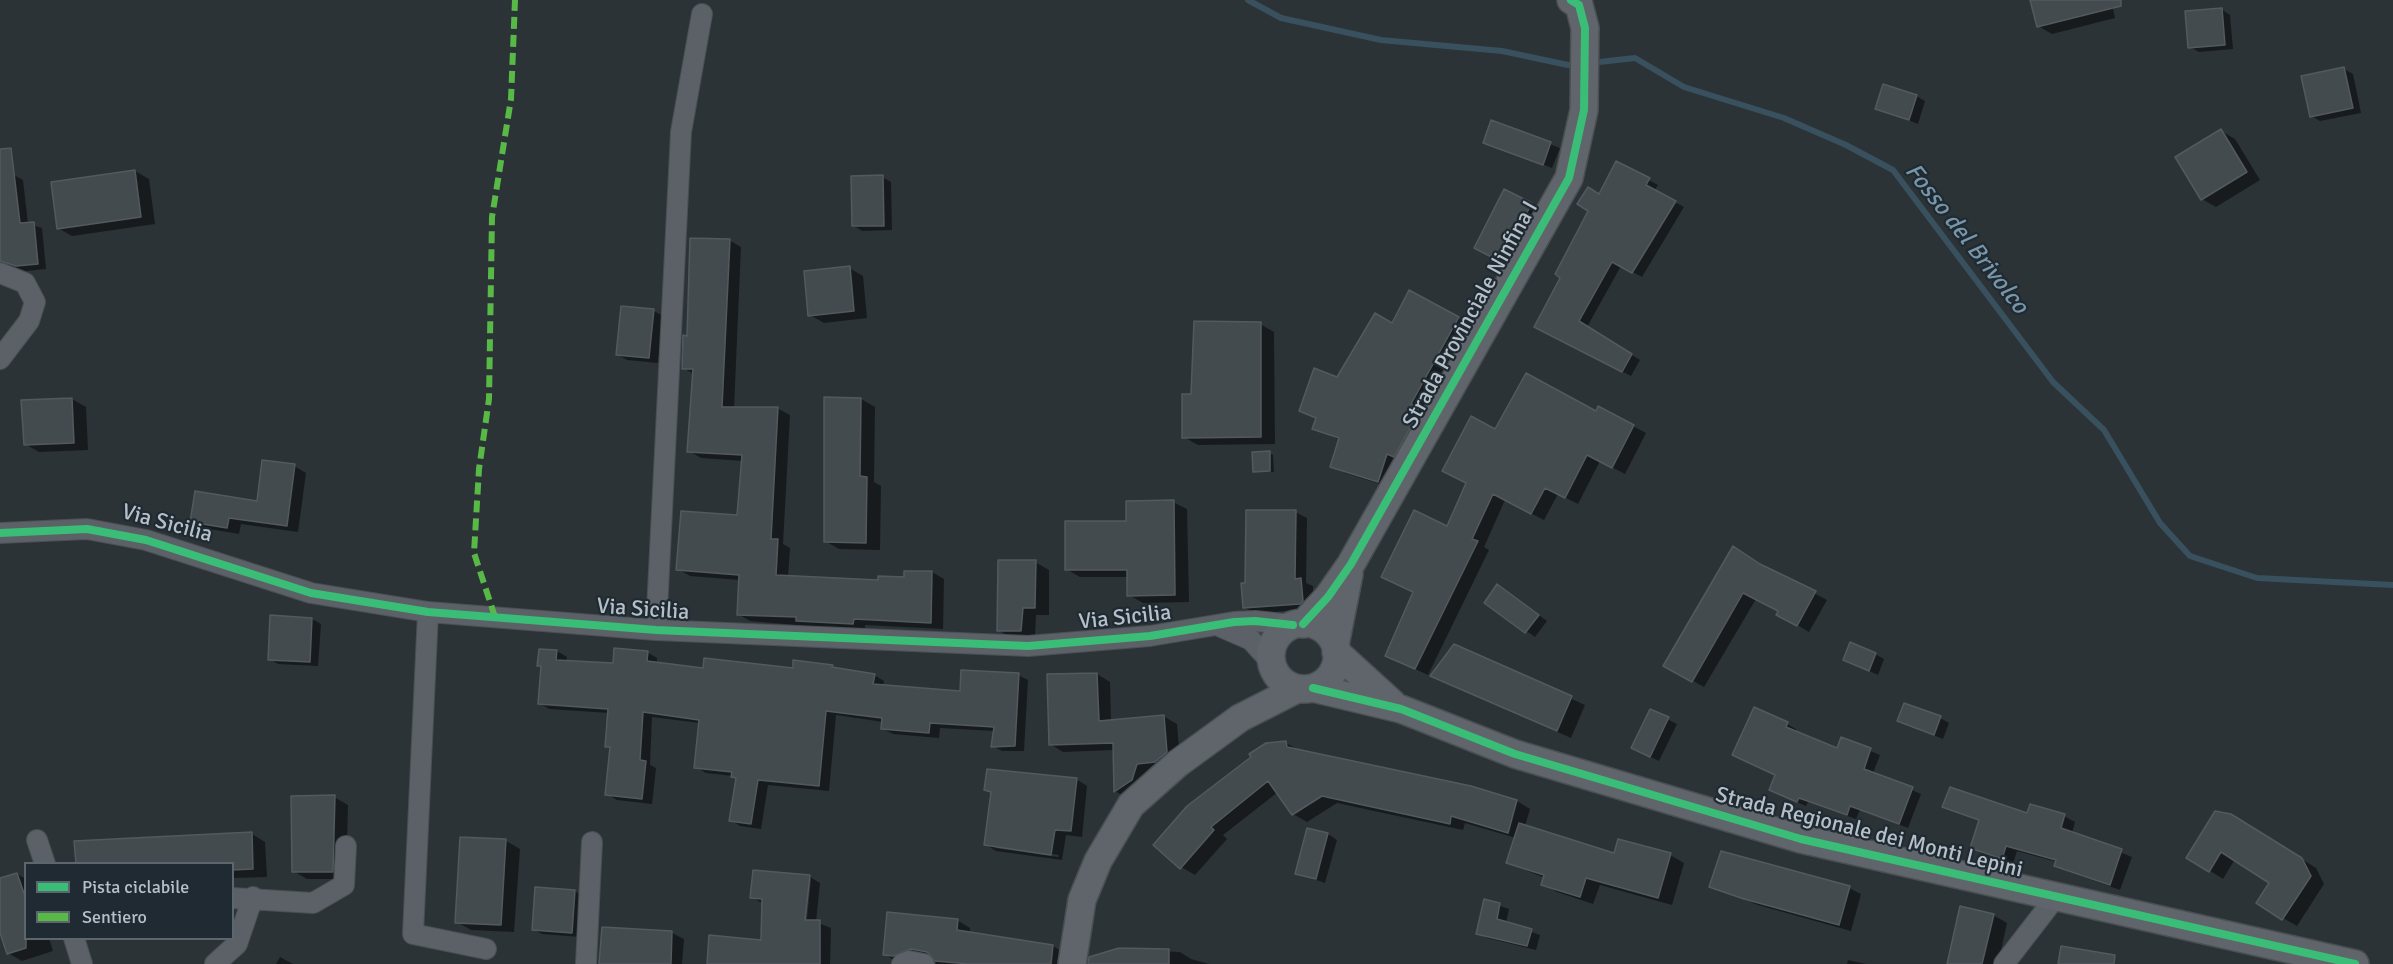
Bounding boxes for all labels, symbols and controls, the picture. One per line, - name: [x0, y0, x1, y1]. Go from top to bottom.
- water label: Fosso del Brivolco: [1898, 158, 2034, 320]
- street label: Strada Provinciale Ninfina I: [1398, 197, 1544, 433]
- street label: Via Sicilia: [119, 499, 215, 549]
- street label: Via Sicilia: [596, 594, 690, 626]
- street label: Via Sicilia: [1077, 600, 1173, 636]
- street label: Strada Regionale dei Monti Lepini: [1713, 782, 2025, 884]
- legend: [24, 862, 234, 940]
- text: Pista ciclabile: [82, 876, 189, 898]
- text: Sentiero: [82, 906, 147, 928]

